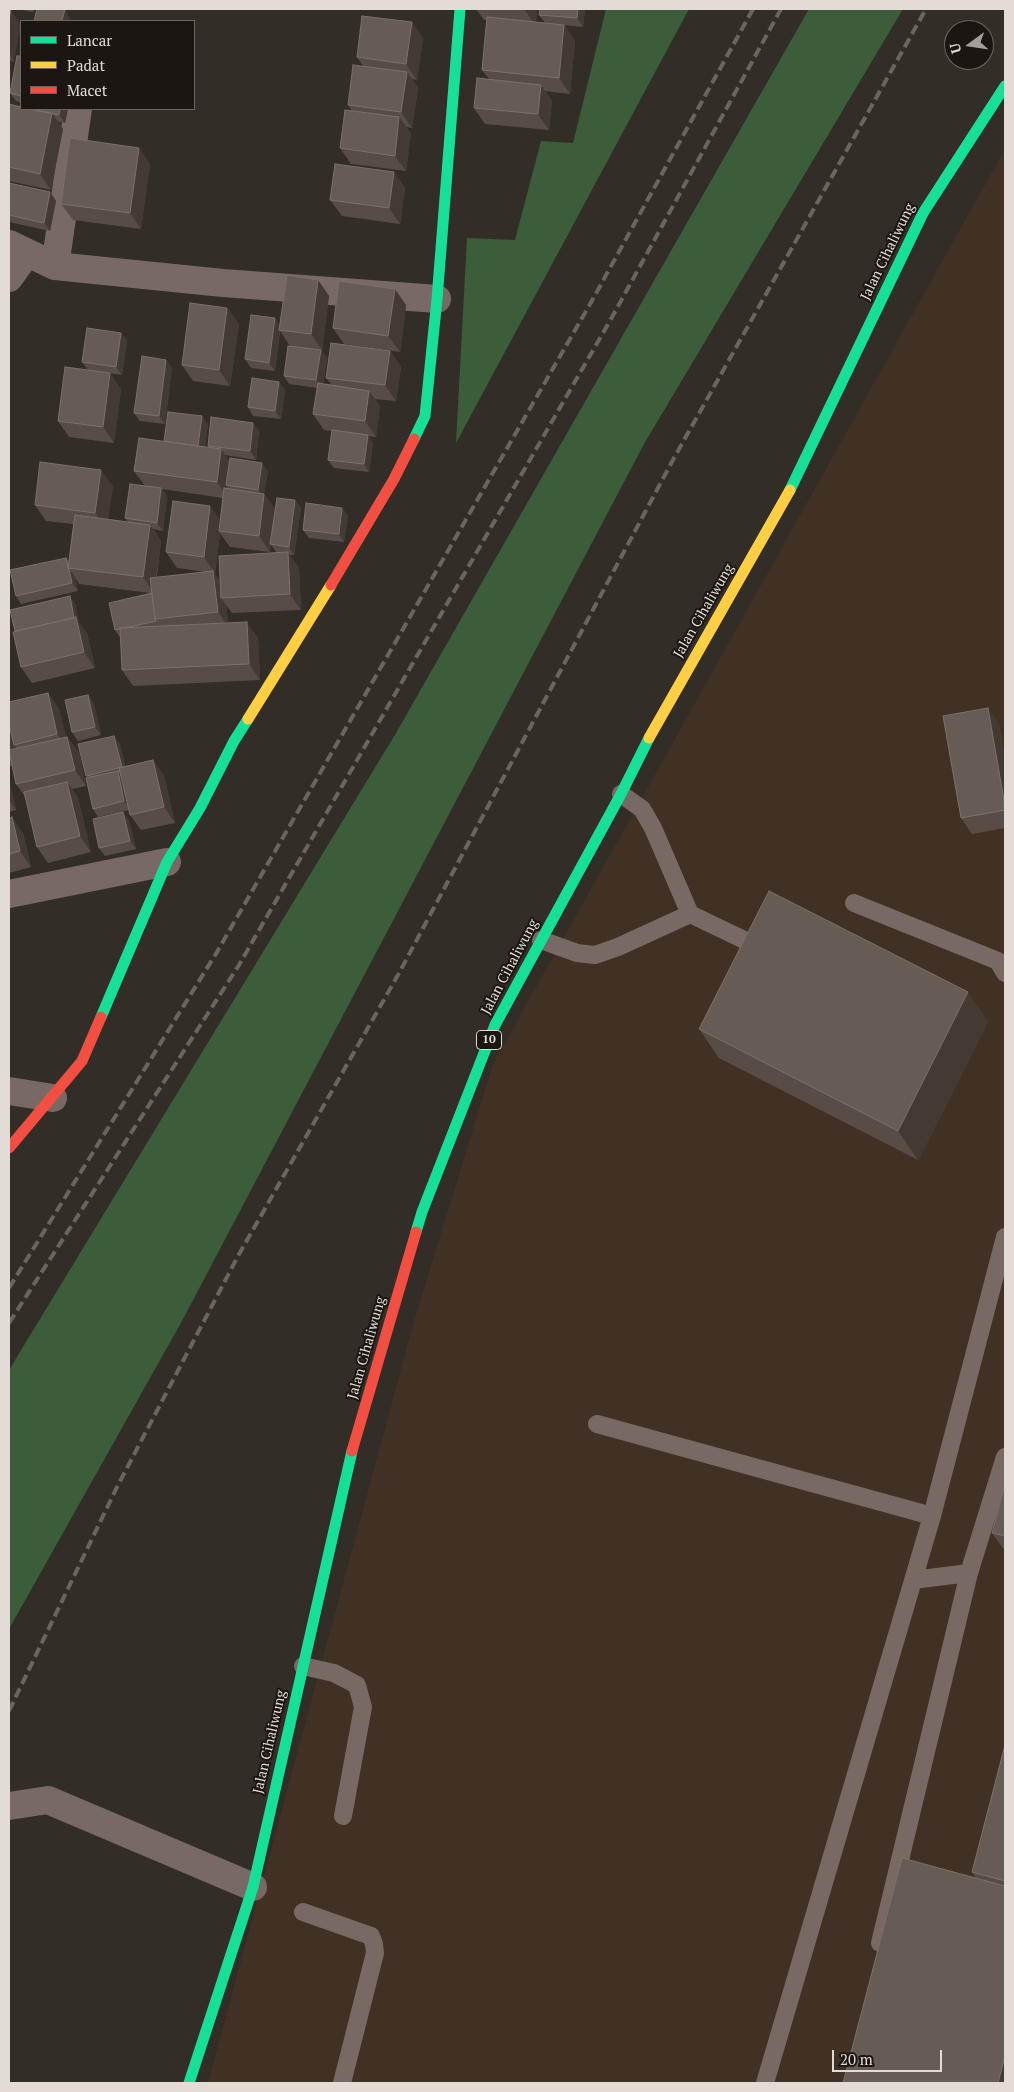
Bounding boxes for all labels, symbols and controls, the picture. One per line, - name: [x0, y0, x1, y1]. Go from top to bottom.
- legend: [20, 20, 195, 110]
- north arrow: [944, 20, 994, 70]
- text: Lancar: [67, 30, 112, 50]
- text: U: [945, 41, 965, 56]
- text: Padat: [67, 55, 105, 75]
- text: Macet: [67, 80, 107, 100]
- street label: Jalan Cihaliwung: [857, 201, 919, 303]
- street label: Jalan Cihaliwung: [670, 561, 738, 661]
- street label: Jalan Cihaliwung: [478, 916, 542, 1018]
- road number: 10: [476, 1030, 502, 1050]
- street label: Jalan Cihaliwung: [344, 1295, 390, 1401]
- street label: Jalan Cihaliwung: [250, 1689, 290, 1795]
- scale bar: [834, 2040, 944, 2072]
- text: 20 m: [840, 2049, 873, 2069]

